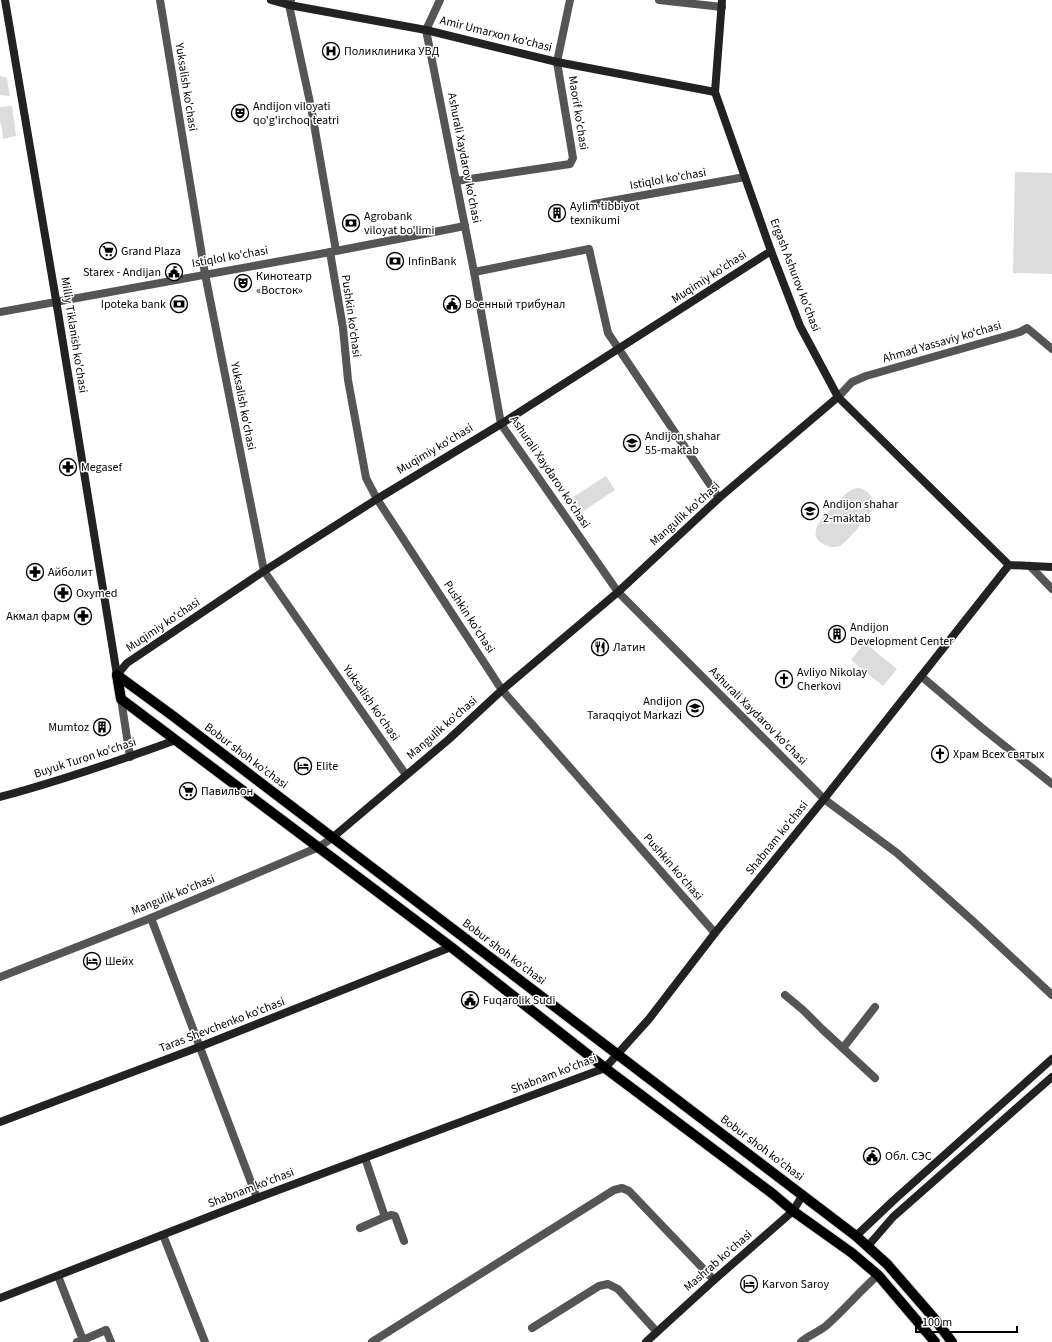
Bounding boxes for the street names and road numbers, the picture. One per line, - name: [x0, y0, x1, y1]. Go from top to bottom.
- street label: Amir Umarxon ko'chasi: [438, 12, 554, 56]
- street label: Yuksalish ko'chasi: [170, 41, 201, 133]
- street label: Maorif ko'chasi: [564, 75, 592, 151]
- street label: Ashurali Xaydarov ko'chasi: [443, 91, 485, 225]
- street label: Istiqlol ko'chasi: [629, 164, 708, 194]
- street label: Ergash Ashurov ko'chasi: [766, 216, 824, 334]
- street label: Istiqlol ko'chasi: [191, 242, 270, 272]
- street label: Muqimiy ko'chasi: [668, 246, 750, 308]
- street label: Pushkin ko'chasi: [337, 274, 365, 358]
- street label: Milliy Tiklanish ko'chasi: [56, 276, 92, 394]
- street label: Ahmad Yassaviy koʻchasi: [881, 317, 1003, 367]
- street label: Yuksalish ko'chasi: [226, 360, 260, 452]
- street label: Ashurali Xaydarov ko'chasi: [506, 412, 594, 532]
- street label: Muqimiy ko'chasi: [394, 419, 476, 479]
- street label: Mangulik ko'chasi: [646, 478, 724, 550]
- street label: Pushkin ko'chasi: [439, 577, 499, 657]
- street label: Muqimiy ko'chasi: [122, 594, 204, 656]
- street label: Yuksalish ko'chasi: [338, 661, 404, 745]
- street label: Ashurali Xaydarov ko'chasi: [705, 663, 811, 769]
- street label: Mangulik ko'chasi: [403, 692, 481, 764]
- street label: Bobur shoh ko'chasi: [201, 719, 291, 793]
- street label: Buyuk Turon ko'chasi: [32, 733, 138, 783]
- street label: Shabnam ko'chasi: [742, 797, 812, 879]
- street label: Pushkin ko'chasi: [639, 830, 707, 904]
- street label: Mangulik ko'chasi: [129, 870, 217, 920]
- street label: Bobur shoh ko'chasi: [459, 915, 549, 989]
- street label: Taras Shevchenko ko'chasi: [157, 993, 287, 1057]
- street label: Shabnam ko'chasi: [508, 1050, 600, 1098]
- street label: Bobur shoh ko'chasi: [717, 1111, 807, 1185]
- street label: Shabnam ko'chasi: [205, 1164, 297, 1212]
- street label: Mashrab ko'chasi: [680, 1226, 756, 1296]

